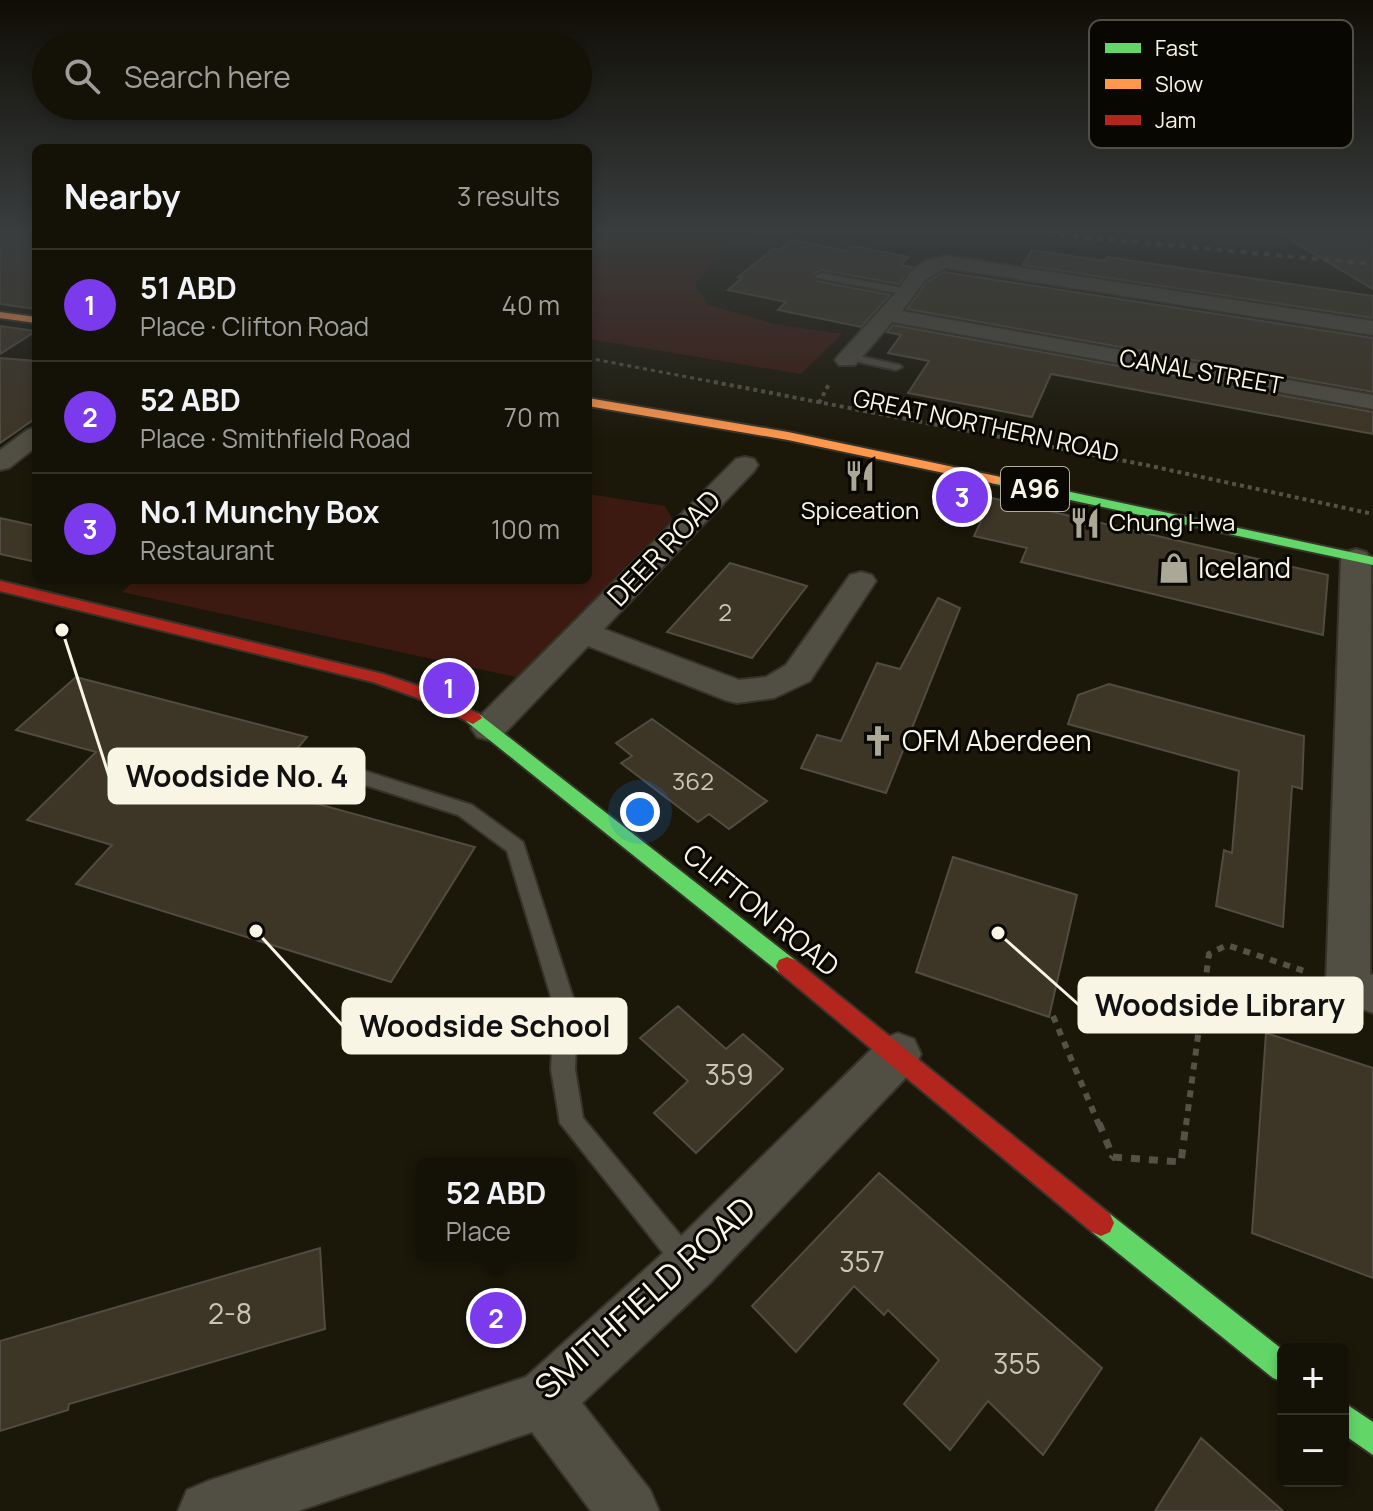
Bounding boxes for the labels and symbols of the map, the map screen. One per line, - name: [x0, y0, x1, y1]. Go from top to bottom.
- legend: [1089, 20, 1353, 148]
- text: Fast: [1155, 33, 1198, 63]
- text: Slow: [1155, 69, 1203, 99]
- text: Jam: [1155, 105, 1196, 135]
- street label: CANAL STREET: [1117, 340, 1286, 401]
- street label: GREAT NORTHERN ROAD: [850, 380, 1122, 469]
- restaurant icon: Spiceation: [843, 459, 877, 493]
- pin: 3: [936, 467, 988, 527]
- road number: A96: [1001, 467, 1069, 511]
- street label: DEER ROAD: [598, 481, 728, 614]
- place label: Spiceation: [801, 493, 919, 526]
- place label: Chung Hwa: [1109, 505, 1235, 538]
- restaurant icon: Chung Hwa: [1068, 506, 1102, 540]
- place label: Iceland: [1198, 548, 1291, 586]
- shop icon: Iceland: [1157, 551, 1191, 585]
- house number: 2: [718, 595, 732, 628]
- pin: 1: [423, 658, 475, 718]
- place label: OFM Aberdeen: [902, 721, 1092, 759]
- church icon: OFM Aberdeen: [861, 724, 895, 758]
- callout: Woodside No. 4: [109, 749, 364, 803]
- text: Woodside No. 4: [125, 755, 349, 796]
- house number: 362: [672, 764, 714, 797]
- your location: [620, 792, 660, 832]
- street label: CLIFTON ROAD: [676, 834, 848, 984]
- callout: Woodside Library: [1079, 978, 1362, 1032]
- text: Woodside Library: [1095, 984, 1345, 1025]
- callout: Woodside School: [343, 999, 626, 1053]
- text: Woodside School: [359, 1005, 611, 1046]
- house number: 359: [704, 1055, 754, 1093]
- street label: SMITHFIELD ROAD: [524, 1186, 765, 1409]
- house number: 357: [839, 1242, 885, 1280]
- pin: 2: [470, 1288, 522, 1348]
- house number: 2-8: [208, 1294, 252, 1332]
- house number: 355: [993, 1344, 1041, 1382]

